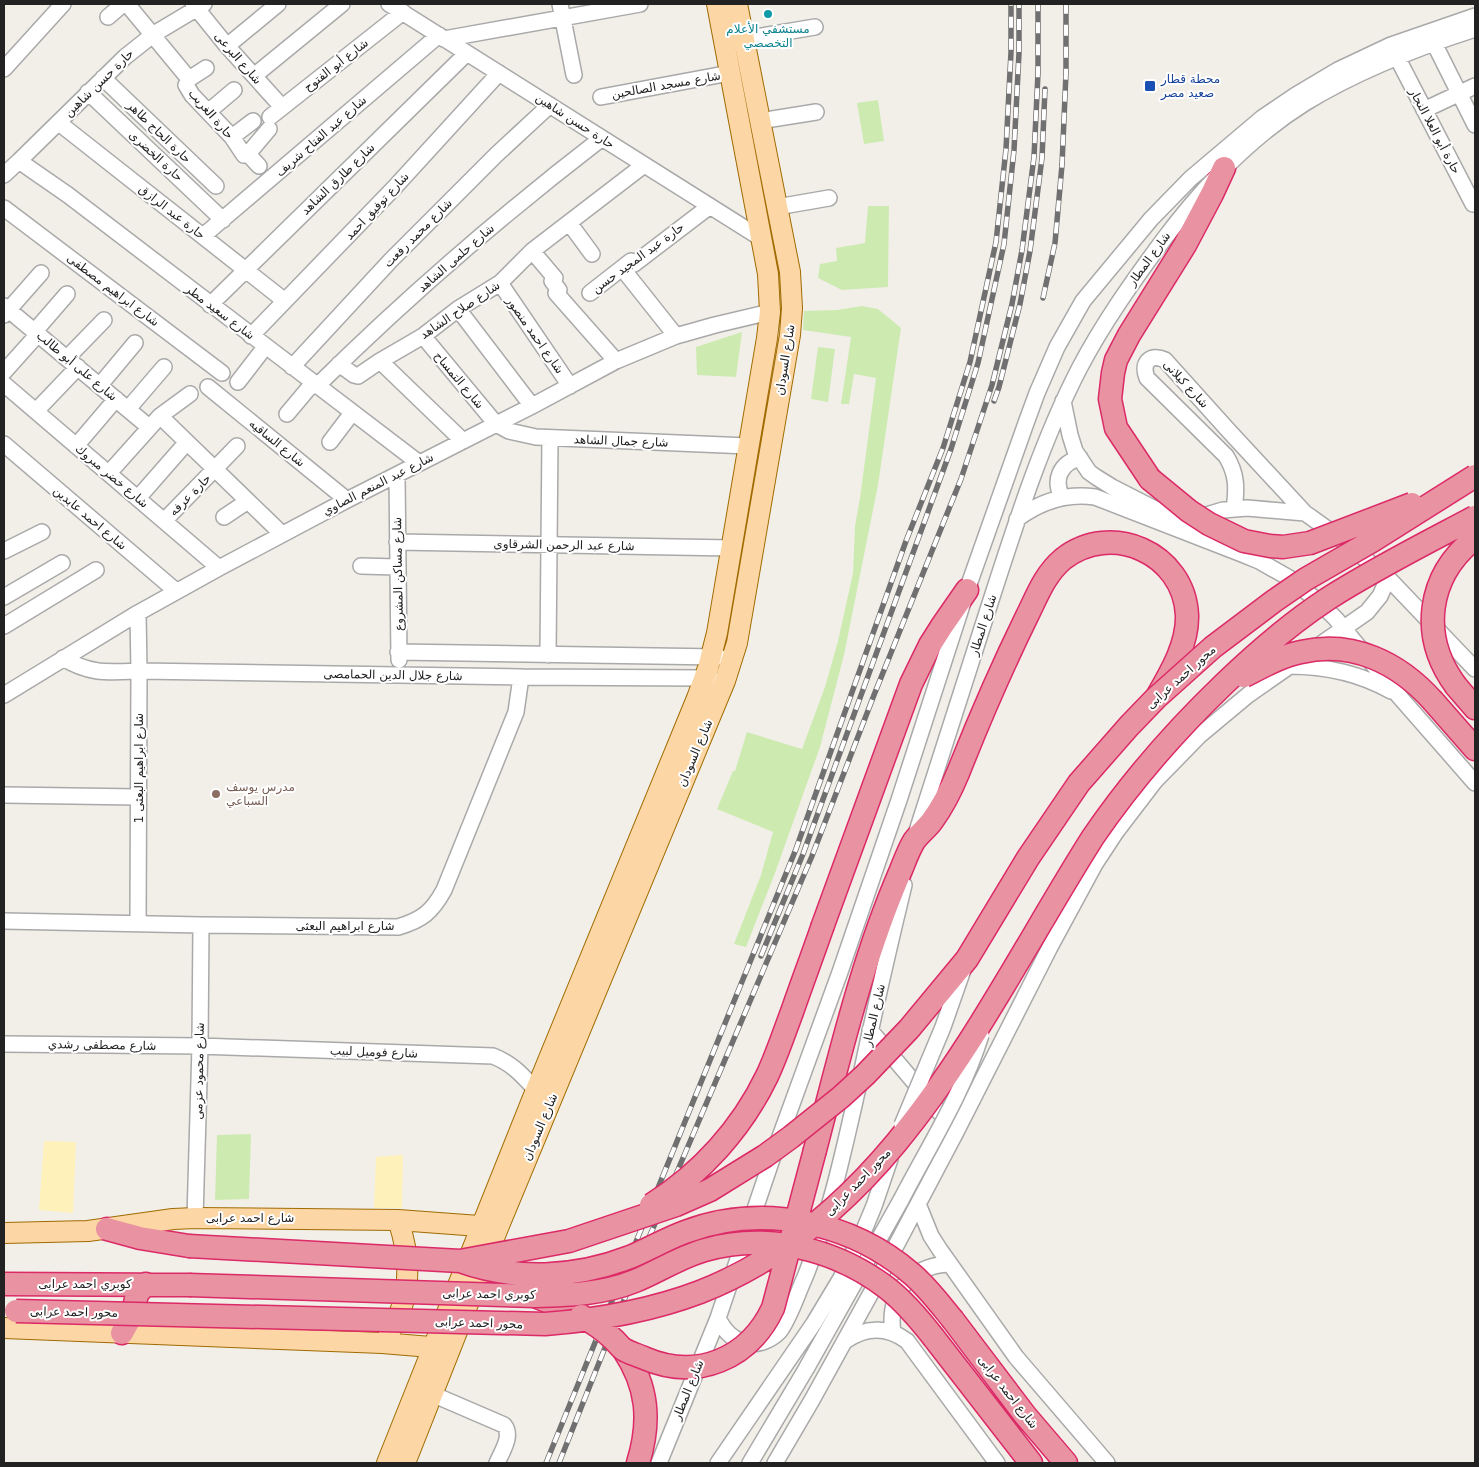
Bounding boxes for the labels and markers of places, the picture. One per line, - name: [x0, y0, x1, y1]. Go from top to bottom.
- marker: مستشفي الأعلام التخصصي: [762, 8, 774, 20]
- place label: مستشفي الأعلام التخصصي: [726, 21, 810, 50]
- place label: محطة قطار صعيد مصر: [1160, 72, 1220, 101]
- marker: محطة قطار صعيد مصر: [1143, 79, 1157, 93]
- place label: مدرس يوسف السباعي: [226, 780, 295, 808]
- marker: مدرس يوسف السباعي: [210, 788, 222, 800]

